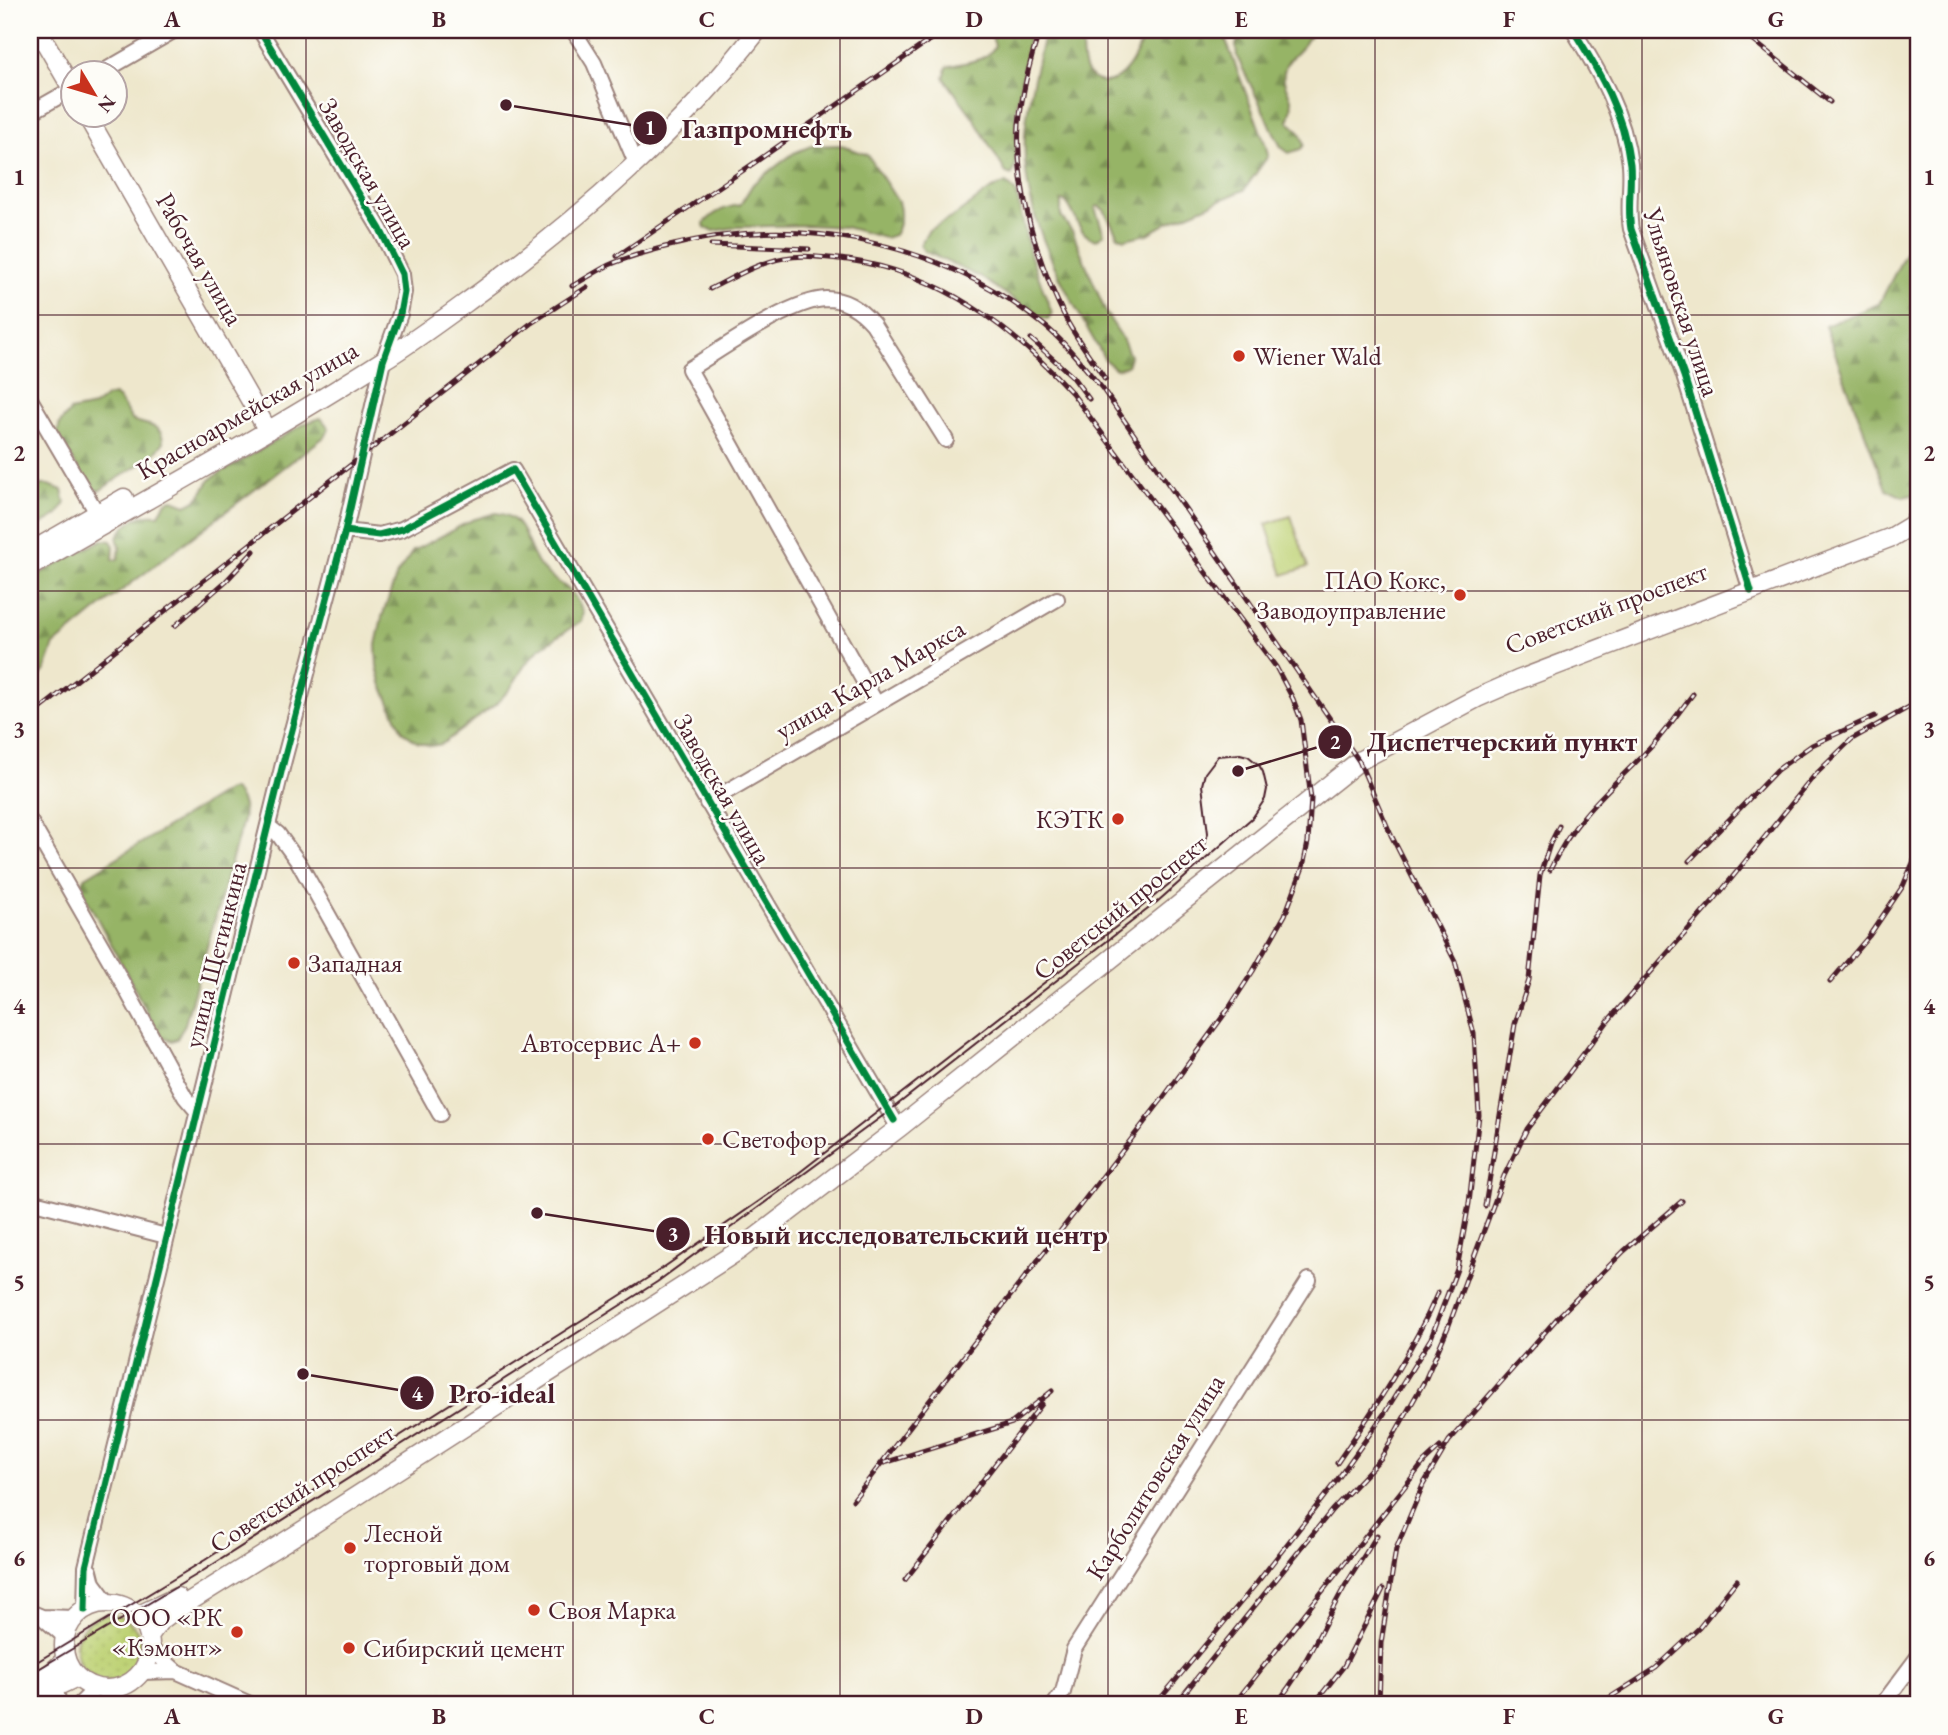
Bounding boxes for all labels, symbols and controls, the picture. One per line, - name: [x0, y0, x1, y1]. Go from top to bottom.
- text: A: [163, 4, 181, 34]
- text: B: [432, 4, 446, 34]
- text: C: [699, 4, 715, 34]
- text: D: [965, 4, 983, 34]
- text: E: [1234, 4, 1248, 34]
- text: F: [1503, 4, 1516, 34]
- text: G: [1768, 4, 1784, 34]
- north arrow: [60, 60, 130, 130]
- text: N: [92, 90, 122, 118]
- street label: Заводская улица: [311, 91, 425, 255]
- callout: Газпромнефть: [633, 103, 866, 152]
- text: Газпромнефть: [682, 110, 852, 146]
- text: 1: [644, 114, 656, 141]
- text: 1: [13, 162, 25, 192]
- text: 1: [1923, 162, 1935, 192]
- street label: Рабочая улица: [148, 187, 252, 332]
- street label: Ульяновская улица: [1635, 203, 1729, 401]
- street label: Красноармейская улица: [130, 332, 365, 487]
- place label: Wiener Wald: [1253, 339, 1382, 373]
- marker: Wiener Wald: [1231, 348, 1247, 364]
- text: 2: [13, 438, 25, 468]
- text: 2: [1923, 438, 1935, 468]
- street label: Советский проспект: [1500, 554, 1712, 662]
- place label: ПАО Кокс, Заводоуправление: [1257, 563, 1446, 627]
- marker: ПАО Кокс, Заводоуправление: [1452, 587, 1468, 603]
- street label: улица Карла Маркса: [769, 611, 972, 747]
- street label: Заводская улица: [666, 707, 780, 871]
- text: 3: [13, 714, 25, 744]
- text: 3: [1923, 714, 1935, 744]
- callout: Диспетчерский пункт: [1318, 717, 1652, 766]
- text: Диспетчерский пункт: [1367, 723, 1638, 759]
- text: 2: [1329, 728, 1341, 755]
- place label: КЭТК: [1036, 802, 1105, 836]
- marker: КЭТК: [1110, 811, 1126, 827]
- street label: Советский проспект: [1026, 826, 1214, 988]
- street label: улица Щетинкина: [175, 858, 255, 1052]
- place label: Западная: [308, 946, 402, 980]
- marker: Западная: [286, 955, 302, 971]
- text: 4: [13, 991, 26, 1021]
- text: 4: [1923, 991, 1936, 1021]
- place label: Автосервис А+: [520, 1026, 681, 1060]
- marker: Автосервис А+: [687, 1035, 703, 1051]
- place label: Светофор: [722, 1122, 827, 1156]
- marker: Светофор: [700, 1131, 716, 1147]
- callout: Новый исследовательский центр: [656, 1209, 1122, 1258]
- text: Новый исследовательский центр: [704, 1216, 1108, 1252]
- text: 3: [667, 1220, 679, 1247]
- text: 5: [13, 1267, 25, 1297]
- text: 5: [1923, 1267, 1935, 1297]
- street label: Карболитовская улица: [1078, 1367, 1232, 1586]
- callout: Pro-ideal: [400, 1369, 569, 1418]
- text: Pro-ideal: [449, 1375, 555, 1411]
- text: 4: [411, 1380, 423, 1407]
- street label: Советский проспект: [203, 1415, 401, 1561]
- place label: Лесной торговый дом: [364, 1516, 510, 1580]
- marker: Лесной торговый дом: [342, 1540, 358, 1556]
- text: 6: [13, 1543, 25, 1573]
- text: 6: [1923, 1543, 1935, 1573]
- place label: Своя Марка: [548, 1593, 677, 1627]
- place label: ООО «РК «Кэмонт»: [111, 1600, 224, 1664]
- marker: Своя Марка: [526, 1602, 542, 1618]
- marker: ООО «РК «Кэмонт»: [229, 1624, 245, 1640]
- place label: Сибирский цемент: [363, 1631, 564, 1665]
- marker: Сибирский цемент: [341, 1640, 357, 1656]
- text: A: [163, 1701, 181, 1731]
- text: B: [432, 1701, 446, 1731]
- text: C: [699, 1701, 715, 1731]
- text: D: [965, 1701, 983, 1731]
- text: E: [1234, 1701, 1248, 1731]
- text: F: [1503, 1701, 1516, 1731]
- text: G: [1768, 1701, 1784, 1731]

